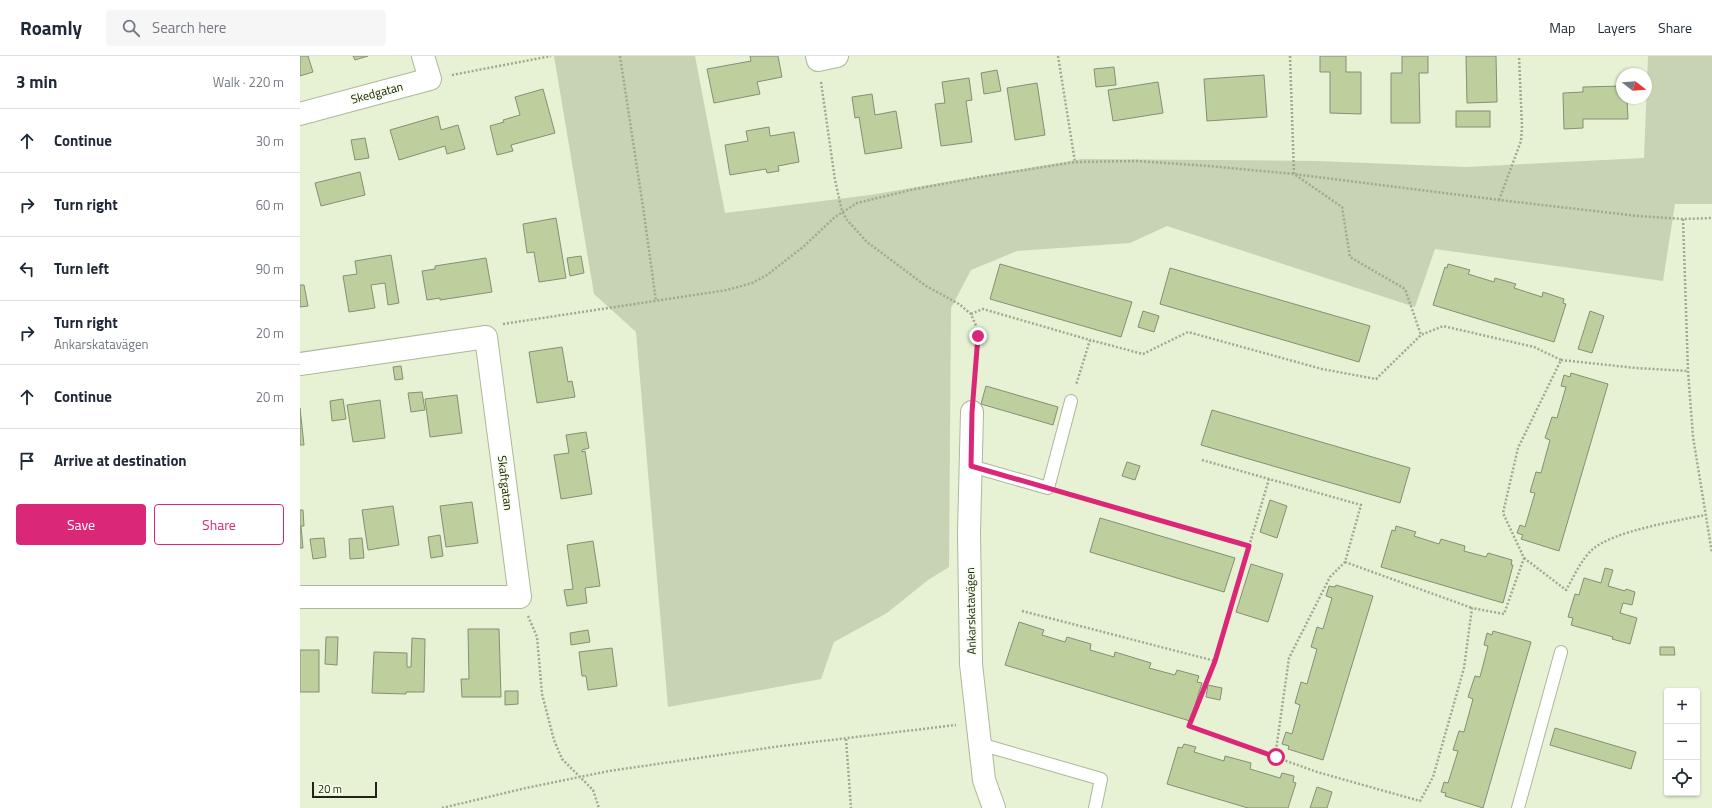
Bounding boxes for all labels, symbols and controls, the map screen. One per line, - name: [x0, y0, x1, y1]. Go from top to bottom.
- search box: [106, 10, 386, 46]
- text: Roamly: [20, 13, 82, 42]
- text: Search here: [152, 16, 226, 39]
- icon: search: [120, 17, 142, 39]
- text: Map: [1549, 17, 1575, 38]
- text: Layers: [1597, 17, 1636, 38]
- text: Share: [1658, 17, 1692, 38]
- north arrow: [1616, 68, 1652, 104]
- text: 3 min: [16, 69, 57, 95]
- text: Walk · 220 m: [213, 72, 284, 92]
- street label: Skedgatan: [349, 76, 405, 109]
- text: Continue: [54, 129, 112, 152]
- icon: ahead: [16, 130, 38, 152]
- text: 30 m: [256, 131, 284, 151]
- text: Turn right: [54, 193, 118, 216]
- icon: right: [16, 194, 38, 216]
- text: 60 m: [256, 195, 284, 215]
- text: Turn left: [54, 257, 109, 280]
- icon: left: [16, 258, 38, 280]
- text: 90 m: [256, 259, 284, 279]
- text: Turn right: [54, 311, 118, 334]
- icon: right: [16, 322, 38, 344]
- text: 20 m: [256, 323, 284, 343]
- route end: [969, 327, 987, 345]
- text: Ankarskatavägen: [54, 334, 149, 354]
- text: Continue: [54, 385, 112, 408]
- icon: ahead: [16, 386, 38, 408]
- text: 20 m: [256, 387, 284, 407]
- text: Arrive at destination: [54, 449, 187, 472]
- icon: arrive: [16, 450, 38, 472]
- street label: Skaftgatan: [493, 454, 518, 512]
- button: Save: [16, 504, 146, 545]
- button: Share: [154, 504, 284, 545]
- street label: Ankarskatavägen: [960, 567, 981, 655]
- map controls: [1664, 688, 1700, 796]
- button: +: [1664, 688, 1700, 724]
- button: −: [1664, 724, 1700, 760]
- route start: [1267, 748, 1285, 766]
- button: locate: [1664, 760, 1700, 796]
- scale bar: [312, 780, 377, 799]
- text: 20 m: [318, 781, 342, 797]

